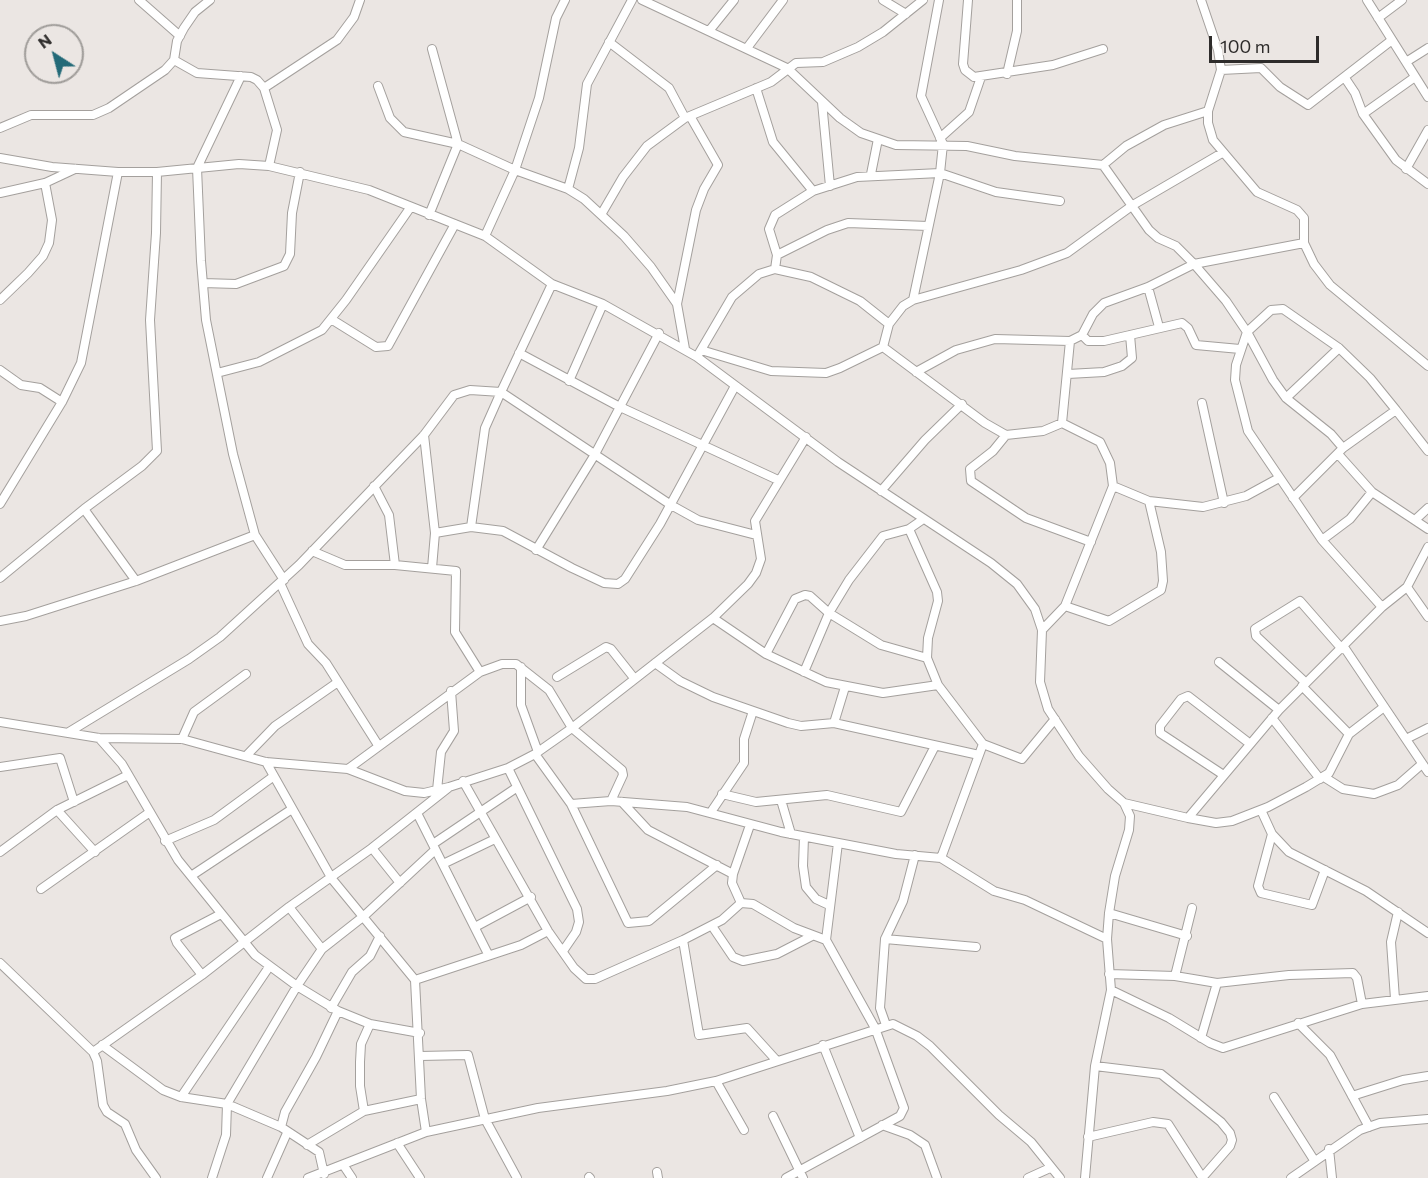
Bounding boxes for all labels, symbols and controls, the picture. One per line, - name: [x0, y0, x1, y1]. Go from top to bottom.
- north arrow: [24, 24, 84, 84]
- scale bar: [1212, 24, 1322, 62]
- text: N: [34, 29, 55, 52]
- text: 100 m: [1220, 35, 1270, 57]

